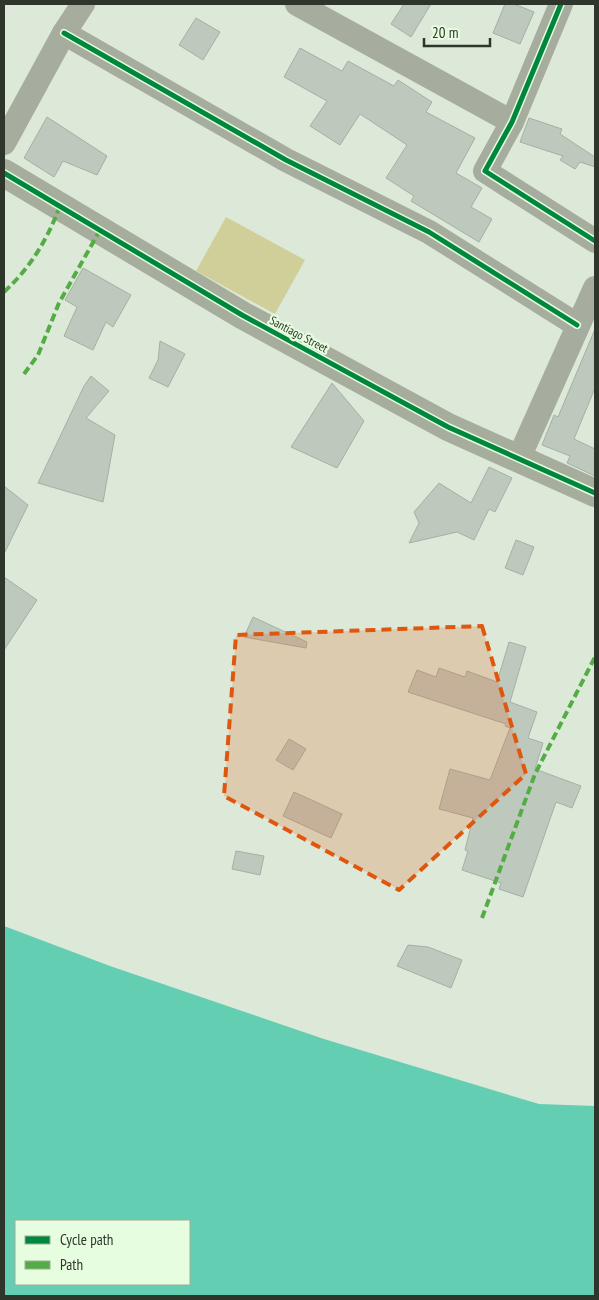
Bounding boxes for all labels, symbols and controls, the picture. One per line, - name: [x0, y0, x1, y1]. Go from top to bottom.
- scale bar: [424, 15, 490, 47]
- text: 20 m: [432, 23, 458, 42]
- street label: Santiago Street: [267, 312, 331, 356]
- legend: [15, 1220, 190, 1285]
- text: Cycle path: [60, 1230, 113, 1249]
- text: Path: [60, 1255, 83, 1274]

